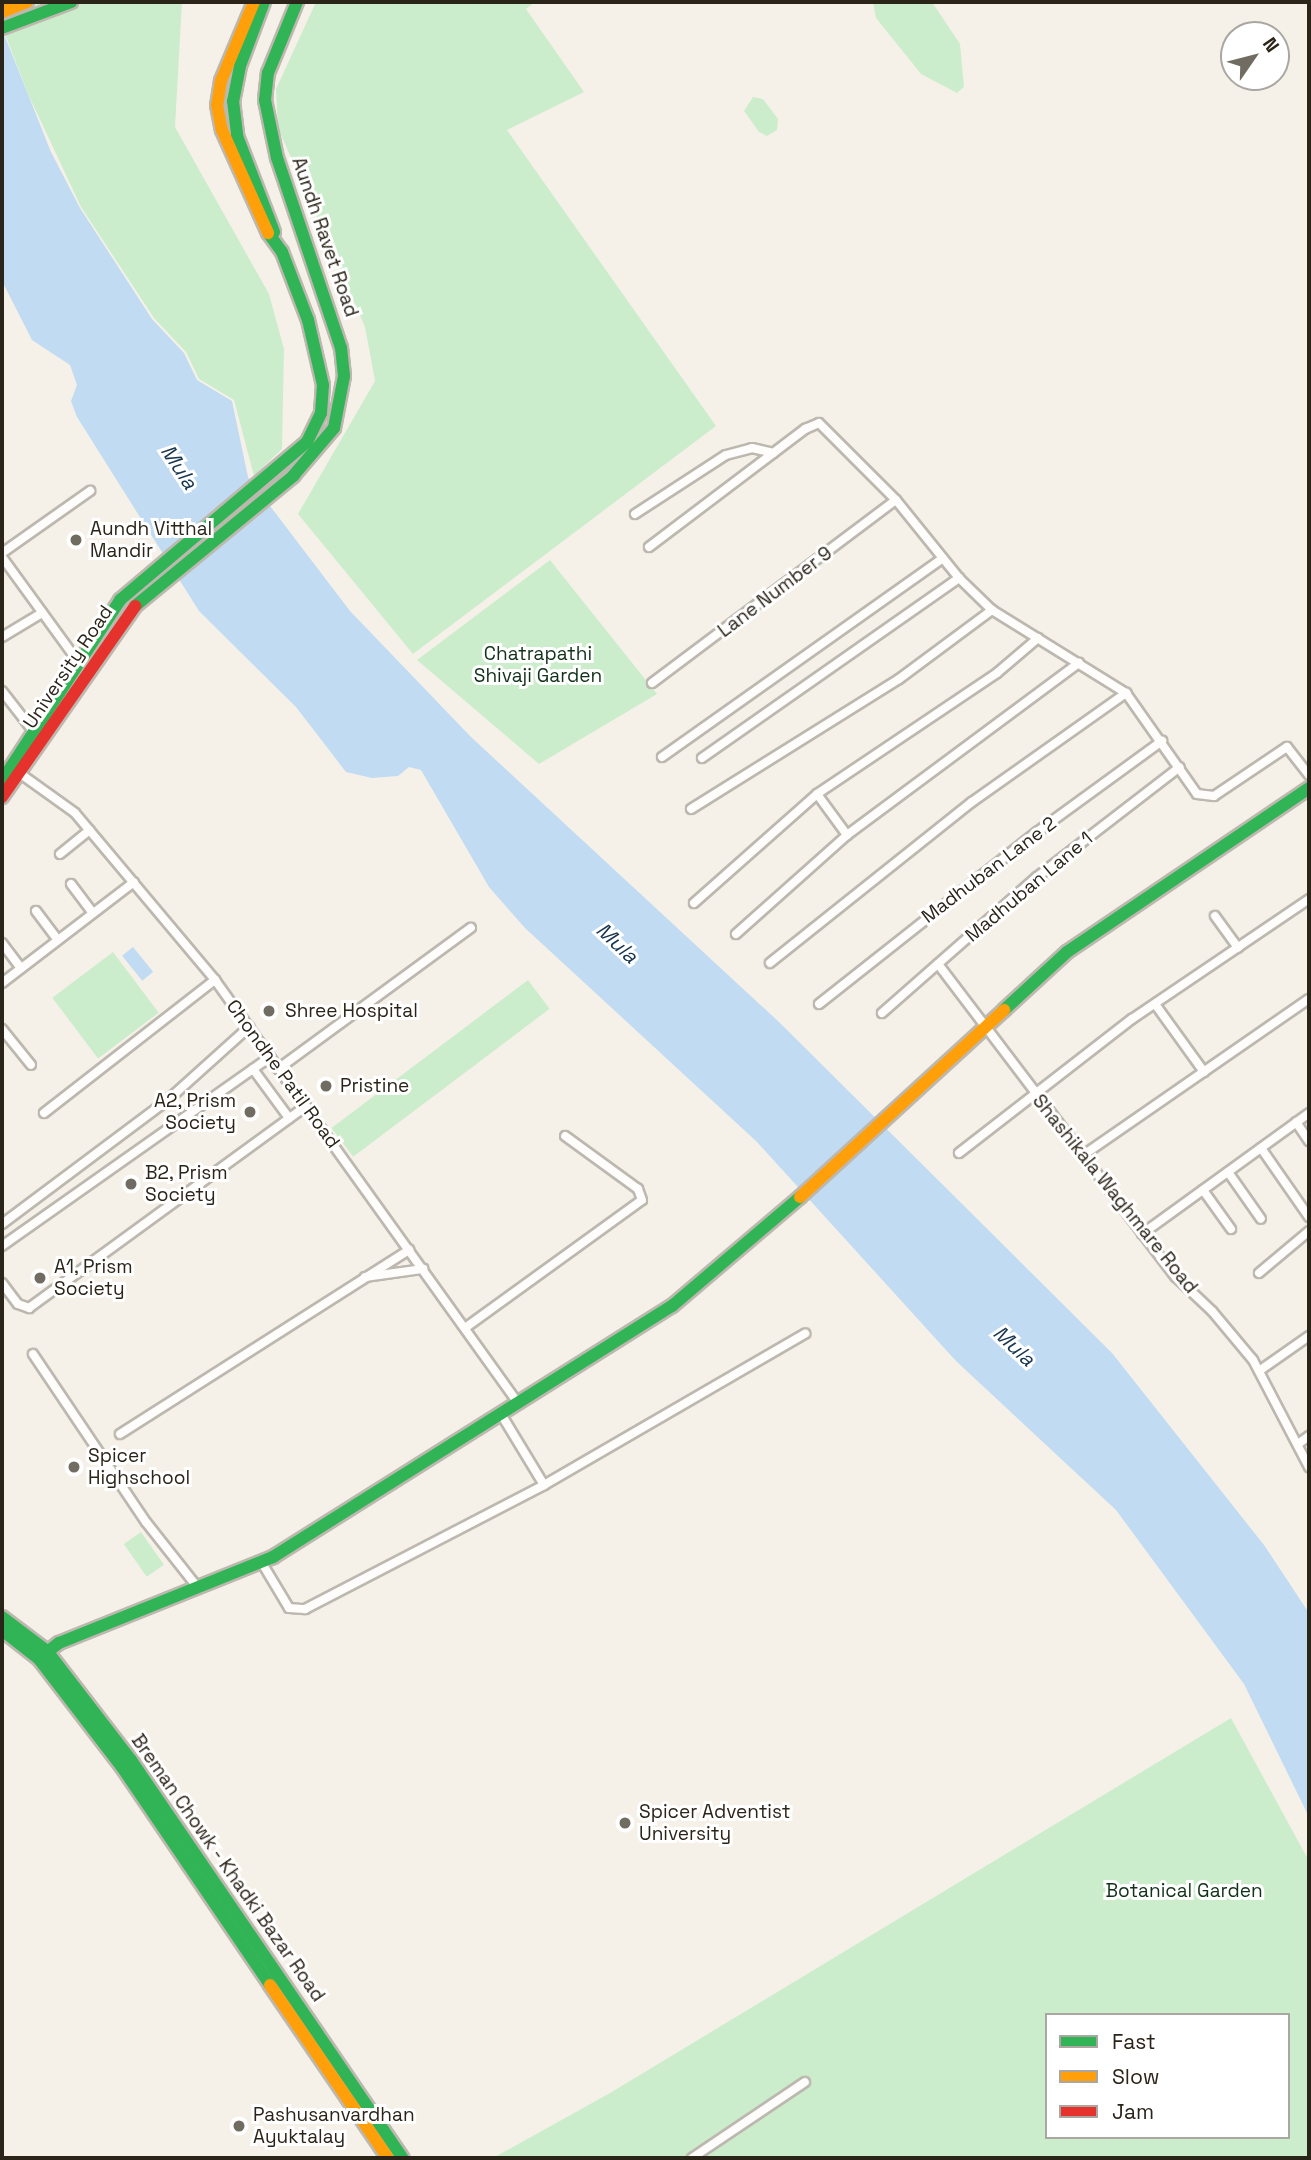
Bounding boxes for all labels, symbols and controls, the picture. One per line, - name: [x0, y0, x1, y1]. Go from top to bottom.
- north arrow: [1220, 21, 1290, 91]
- text: N: [1257, 32, 1285, 57]
- street label: Aundh Ravet Road: [287, 154, 363, 320]
- water label: Mula: [155, 440, 203, 494]
- place label: Aundh Vitthal Mandir: [90, 518, 213, 562]
- marker: Aundh Vitthal Mandir: [68, 532, 84, 548]
- street label: Lane Number 9: [714, 542, 836, 642]
- street label: University Road: [18, 601, 118, 733]
- park label: Chatrapathi Shivaji Garden: [474, 643, 602, 687]
- street label: Madhuban Lane 2: [917, 812, 1061, 928]
- street label: Madhuban Lane 1: [961, 827, 1097, 947]
- water label: Mula: [591, 917, 643, 969]
- street label: Chondhe Patil Road: [221, 995, 345, 1153]
- place label: Shree Hospital: [285, 1000, 418, 1022]
- marker: Shree Hospital: [259, 1001, 279, 1021]
- place label: Pristine: [340, 1075, 409, 1097]
- marker: Pristine: [318, 1078, 334, 1094]
- place label: A2, Prism Society: [153, 1090, 236, 1134]
- street label: Shashikala Waghmare Road: [1028, 1090, 1202, 1298]
- marker: A2, Prism Society: [242, 1104, 258, 1120]
- place label: B2, Prism Society: [145, 1162, 228, 1206]
- marker: B2, Prism Society: [123, 1176, 139, 1192]
- place label: A1, Prism Society: [54, 1256, 133, 1300]
- marker: A1, Prism Society: [32, 1270, 48, 1286]
- water label: Mula: [988, 1320, 1040, 1372]
- place label: Spicer Highschool: [88, 1445, 190, 1489]
- marker: Spicer Highschool: [66, 1459, 82, 1475]
- street label: Breman Chowk - Khadki Bazar Road: [126, 1729, 330, 2007]
- place label: Spicer Adventist University: [639, 1801, 791, 1845]
- marker: Spicer Adventist University: [617, 1815, 633, 1831]
- park label: Botanical Garden: [1105, 1880, 1263, 1902]
- legend: [1045, 2013, 1290, 2139]
- text: Fast: [1112, 2028, 1156, 2055]
- text: Slow: [1112, 2063, 1160, 2090]
- text: Jam: [1112, 2098, 1154, 2125]
- place label: Pashusanvardhan Ayuktalay: [253, 2104, 415, 2148]
- marker: Pashusanvardhan Ayuktalay: [231, 2118, 247, 2134]

